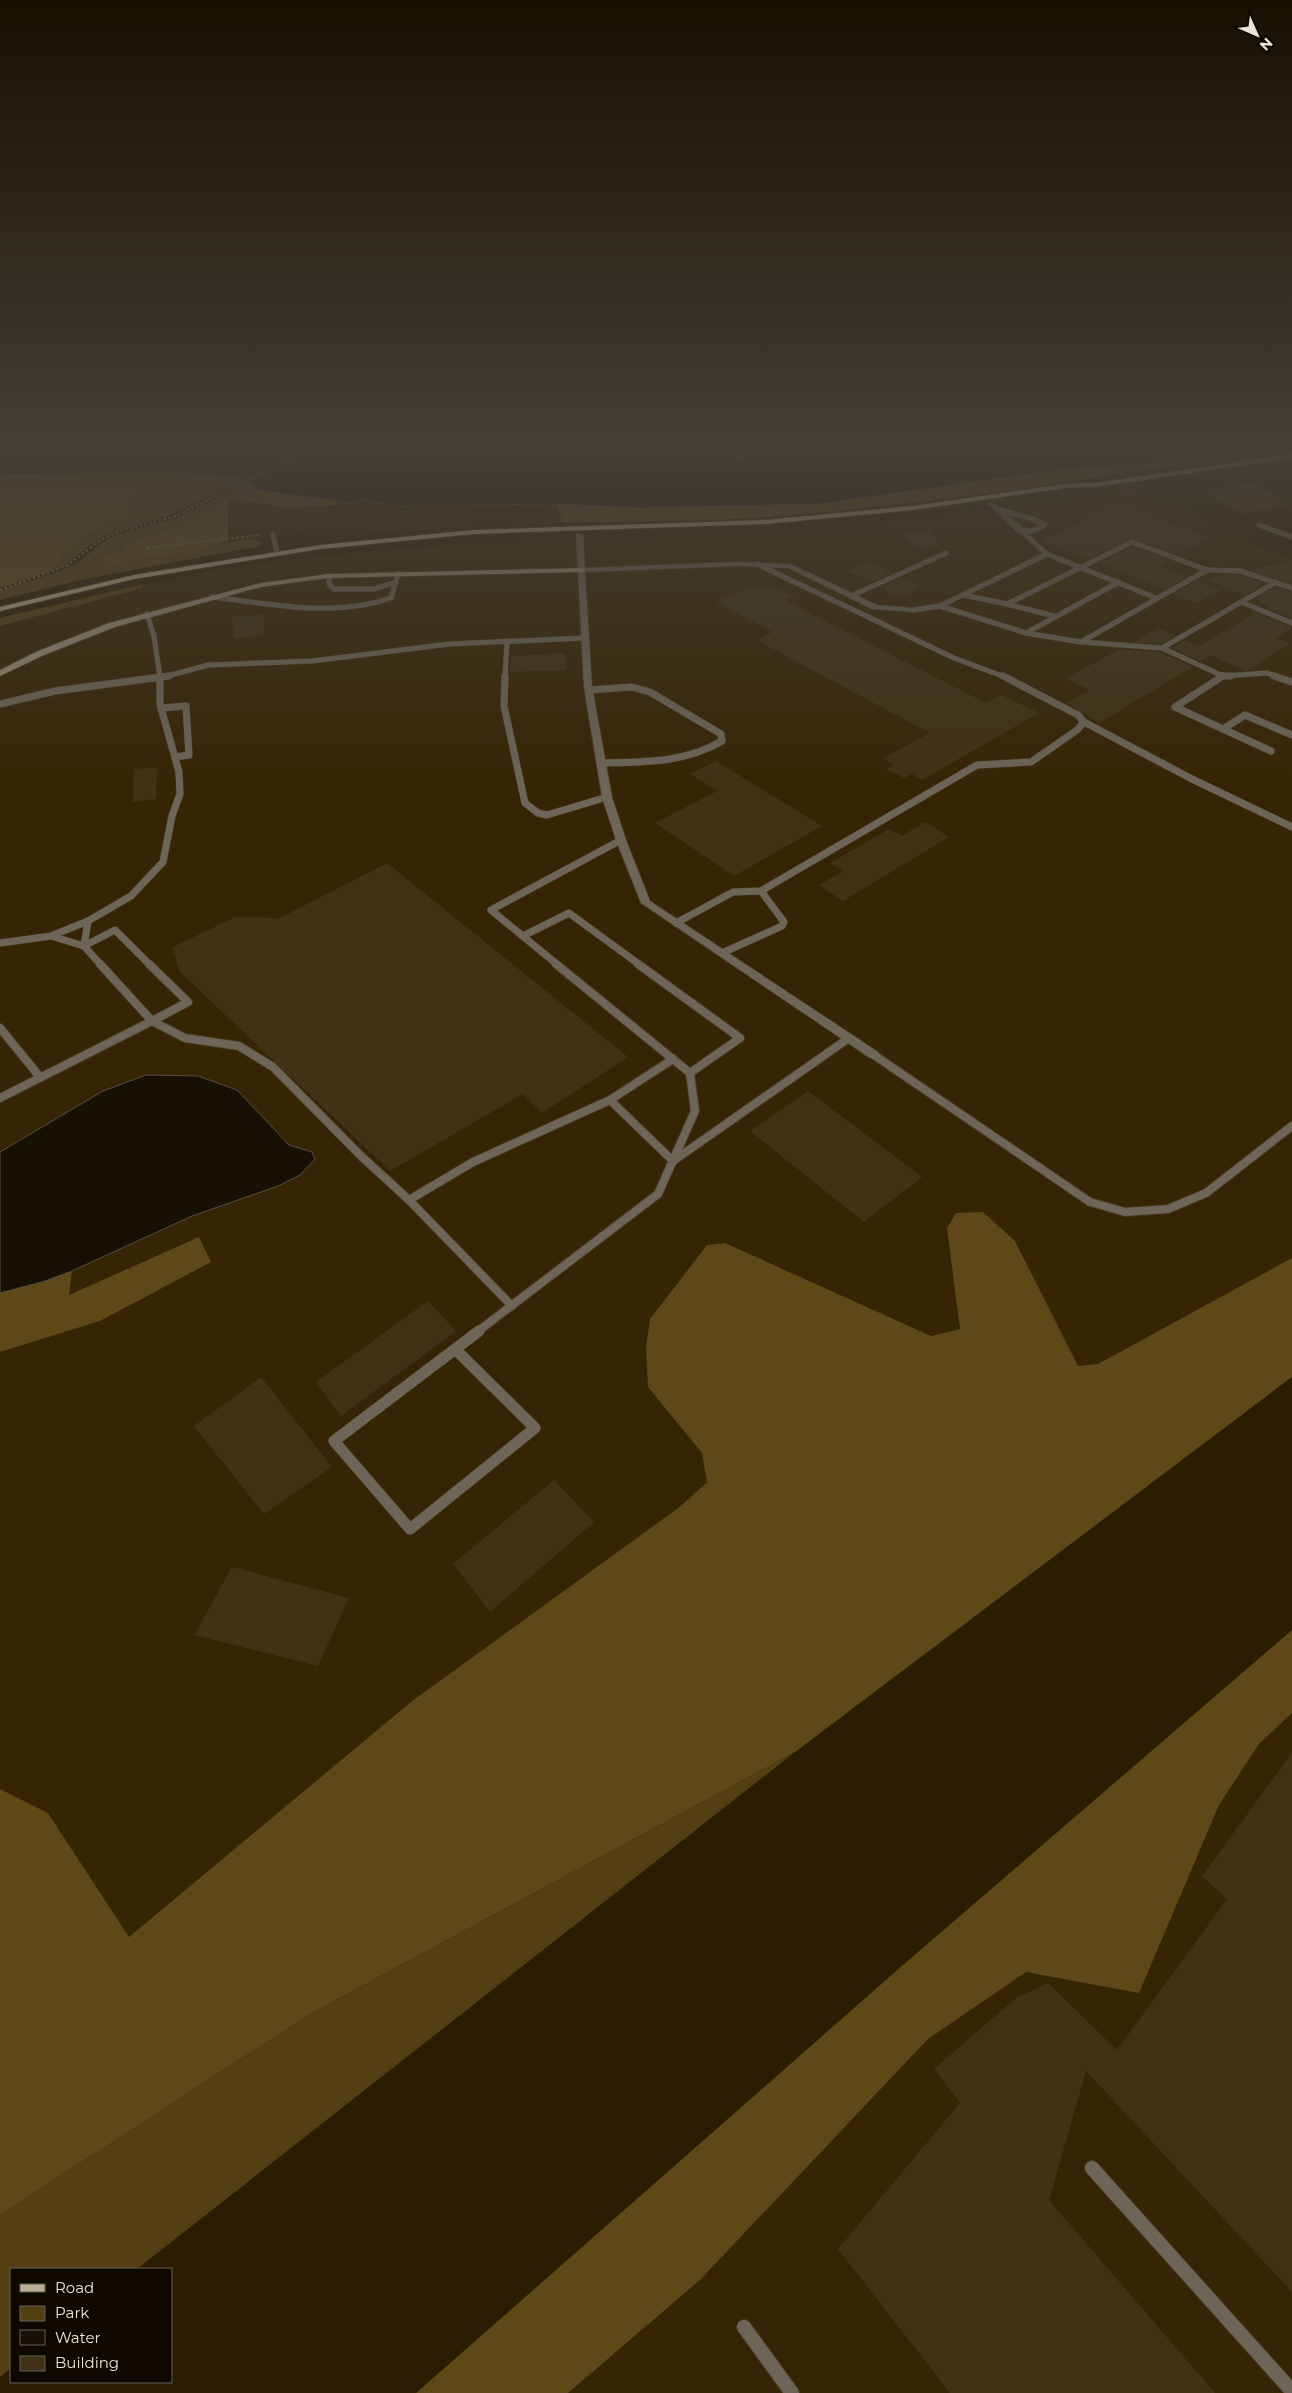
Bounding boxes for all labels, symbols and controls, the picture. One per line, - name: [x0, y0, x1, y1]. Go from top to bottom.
- north arrow: [1232, 10, 1282, 60]
- text: N: [1256, 34, 1277, 55]
- legend: [10, 2268, 172, 2383]
- text: Road: [55, 2278, 94, 2297]
- text: Park: [55, 2303, 89, 2322]
- text: Water: [55, 2328, 101, 2347]
- text: Building: [55, 2353, 119, 2372]

